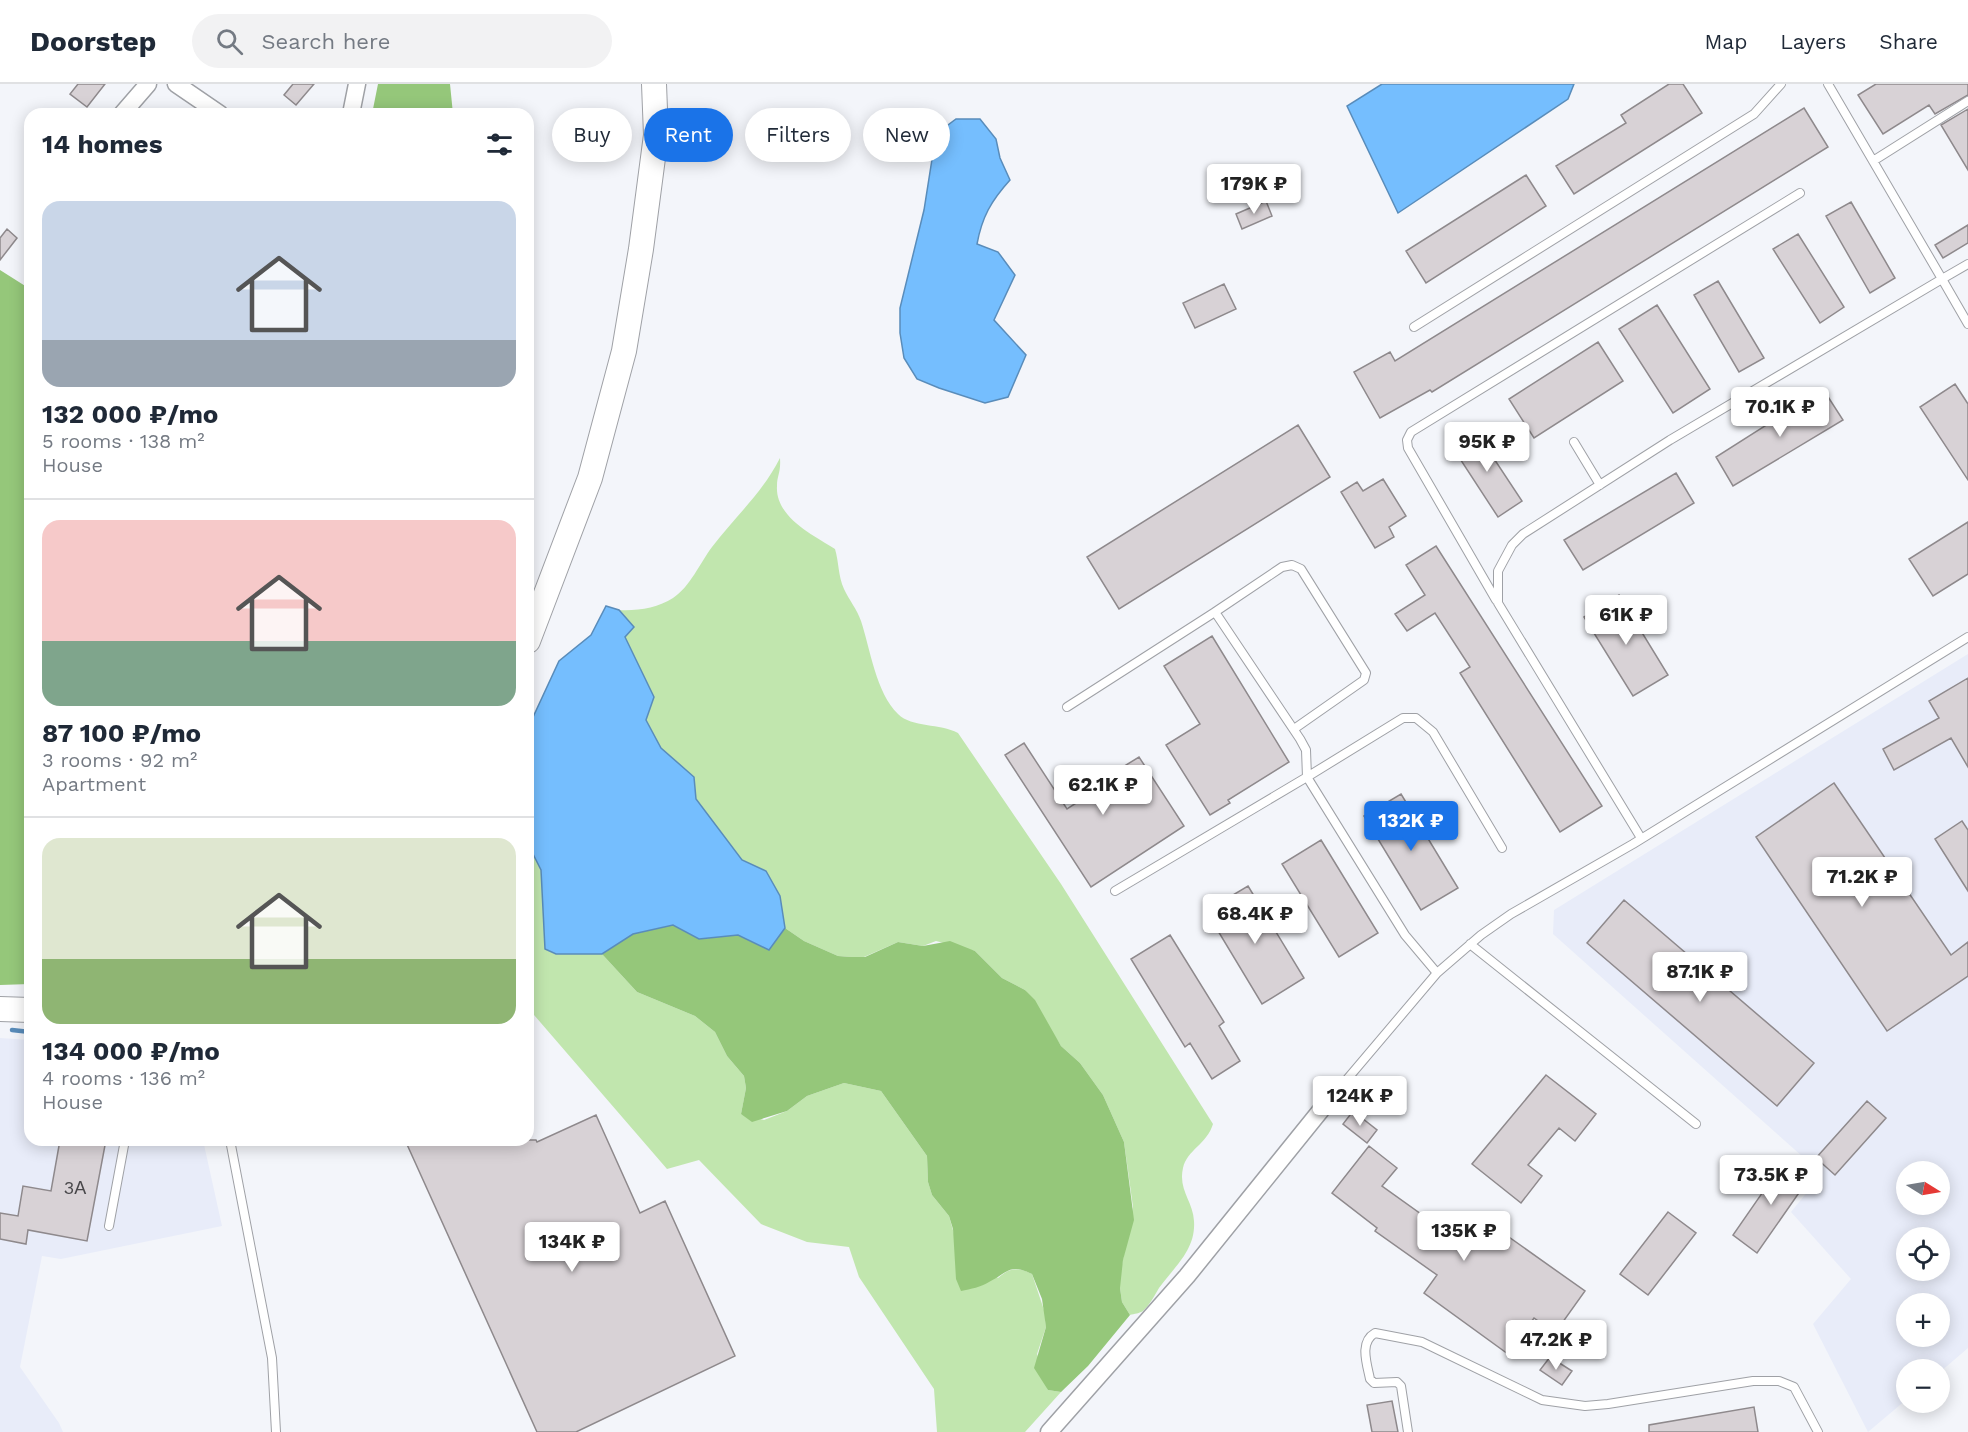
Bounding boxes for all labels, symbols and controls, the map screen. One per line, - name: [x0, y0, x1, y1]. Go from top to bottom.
- search box: [192, 14, 612, 68]
- text: Doorstep: [30, 25, 156, 58]
- icon: search: [213, 25, 246, 58]
- text: Search here: [261, 29, 390, 54]
- text: Map: [1704, 29, 1747, 54]
- text: Layers: [1780, 29, 1846, 54]
- text: Share: [1879, 29, 1938, 54]
- chip: Buy: [552, 108, 632, 162]
- chip: Rent: [644, 108, 733, 162]
- chip: Filters: [745, 108, 851, 162]
- chip: New: [863, 108, 950, 162]
- icon: filters: [483, 128, 516, 161]
- text: 14 homes: [42, 129, 163, 159]
- pin: 179K ₽: [1205, 164, 1303, 215]
- text: 179K ₽: [1221, 171, 1287, 195]
- icon: home: [225, 240, 333, 348]
- pin: 70.1K ₽: [1725, 387, 1835, 438]
- text: 70.1K ₽: [1745, 394, 1815, 418]
- text: 132 000 ₽/mo: [42, 399, 218, 429]
- pin: 95K ₽: [1445, 422, 1529, 473]
- text: 5 rooms · 138 m²: [42, 429, 205, 453]
- text: 95K ₽: [1458, 429, 1516, 453]
- text: House: [42, 453, 103, 477]
- icon: home: [225, 559, 333, 667]
- pin: 61K ₽: [1584, 595, 1668, 646]
- text: 61K ₽: [1599, 602, 1653, 626]
- text: 87 100 ₽/mo: [42, 718, 201, 748]
- text: 3 rooms · 92 m²: [42, 748, 197, 772]
- pin: 62.1K ₽: [1048, 765, 1158, 816]
- text: Apartment: [42, 772, 146, 796]
- text: 62.1K ₽: [1068, 772, 1138, 796]
- pin: 132K ₽: [1362, 801, 1460, 852]
- text: 132K ₽: [1378, 808, 1444, 832]
- pin: 71.2K ₽: [1807, 857, 1917, 908]
- text: 71.2K ₽: [1826, 864, 1898, 888]
- icon: home: [225, 877, 333, 985]
- pin: 68.4K ₽: [1200, 894, 1310, 945]
- text: 68.4K ₽: [1217, 901, 1293, 925]
- pin: 87.1K ₽: [1645, 952, 1755, 1003]
- text: 87.1K ₽: [1666, 959, 1734, 983]
- text: 134 000 ₽/mo: [42, 1036, 220, 1066]
- text: 4 rooms · 136 m²: [42, 1066, 205, 1090]
- pin: 124K ₽: [1311, 1076, 1409, 1127]
- text: 124K ₽: [1327, 1083, 1393, 1107]
- text: House: [42, 1090, 103, 1114]
- pin: 73.5K ₽: [1716, 1155, 1826, 1206]
- north arrow: [1896, 1161, 1950, 1215]
- map controls: [1896, 1161, 1950, 1413]
- text: 73.5K ₽: [1734, 1162, 1808, 1186]
- house number: 3А: [64, 1177, 86, 1198]
- pin: 135K ₽: [1415, 1211, 1513, 1262]
- text: 135K ₽: [1431, 1218, 1497, 1242]
- pin: 134K ₽: [523, 1222, 621, 1273]
- button: locate: [1896, 1227, 1950, 1281]
- text: 134K ₽: [539, 1229, 605, 1253]
- button: +: [1896, 1293, 1950, 1347]
- pin: 47.2K ₽: [1501, 1320, 1611, 1371]
- text: 47.2K ₽: [1520, 1327, 1592, 1351]
- button: −: [1896, 1359, 1950, 1413]

